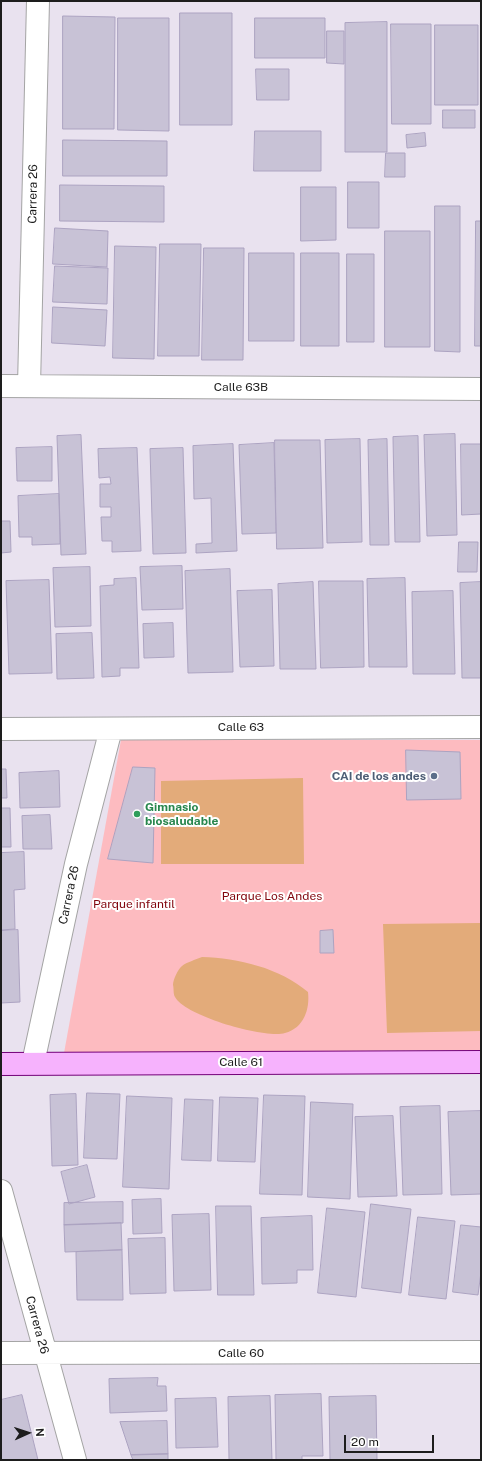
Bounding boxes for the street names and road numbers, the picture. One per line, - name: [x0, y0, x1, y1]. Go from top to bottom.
- street label: Carrera 26: [25, 164, 41, 224]
- street label: Calle 63B: [214, 380, 268, 394]
- street label: Calle 63: [218, 720, 264, 734]
- street label: Carrera 26: [56, 864, 82, 926]
- street label: Calle 61: [219, 1055, 263, 1069]
- street label: Carrera 26: [22, 1294, 52, 1356]
- street label: Calle 60: [218, 1346, 264, 1360]

